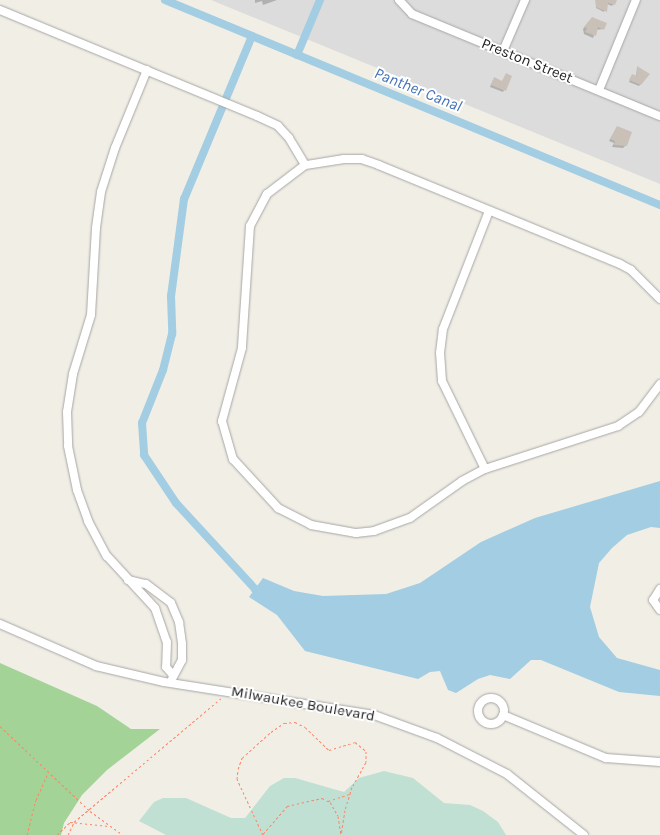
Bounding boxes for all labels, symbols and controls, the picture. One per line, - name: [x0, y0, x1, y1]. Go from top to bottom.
- street label: Preston Street: [479, 34, 575, 88]
- water label: Panther Canal: [371, 64, 465, 116]
- street label: Milwaukee Boulevard: [230, 682, 376, 726]

